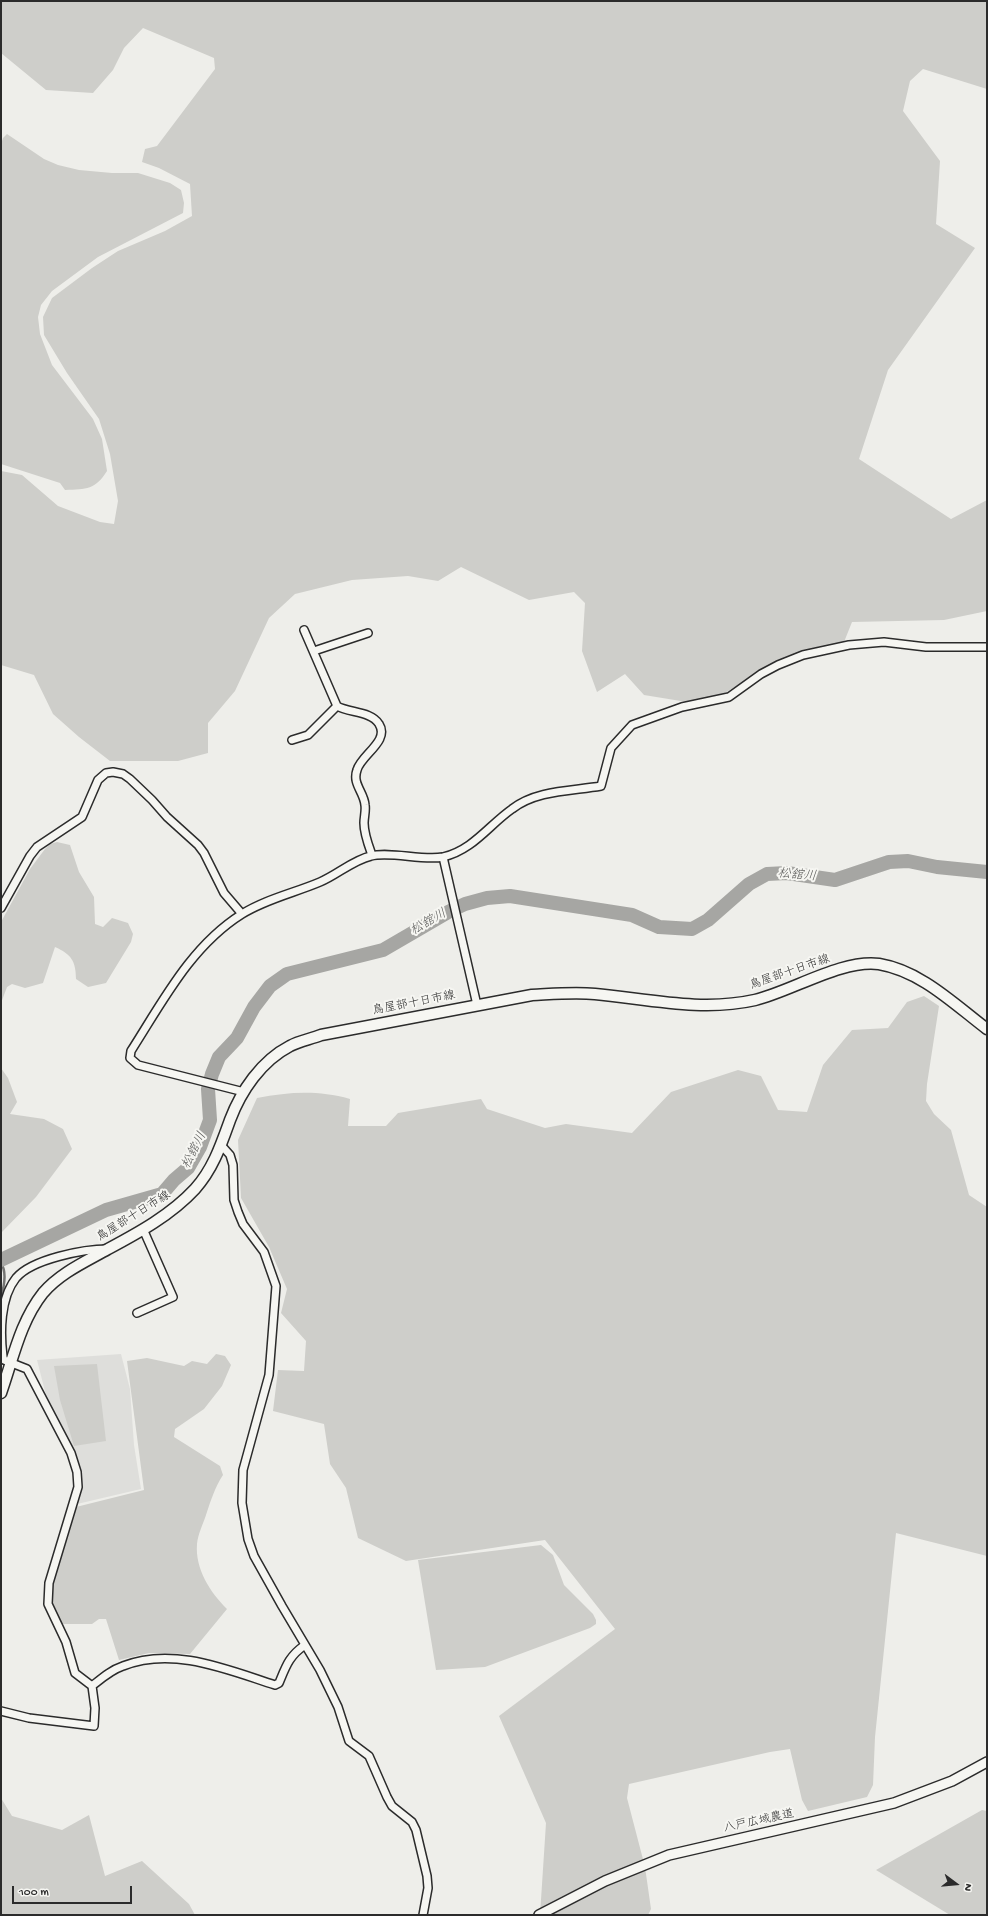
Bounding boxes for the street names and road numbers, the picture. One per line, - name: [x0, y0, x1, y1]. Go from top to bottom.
- street label: 鳥屋部十日市線: [748, 953, 832, 993]
- street label: 鳥屋部十日市線: [371, 989, 457, 1019]
- street label: 鳥屋部十日市線: [95, 1189, 173, 1245]
- street label: 八戸広域農道: [722, 1807, 796, 1837]

